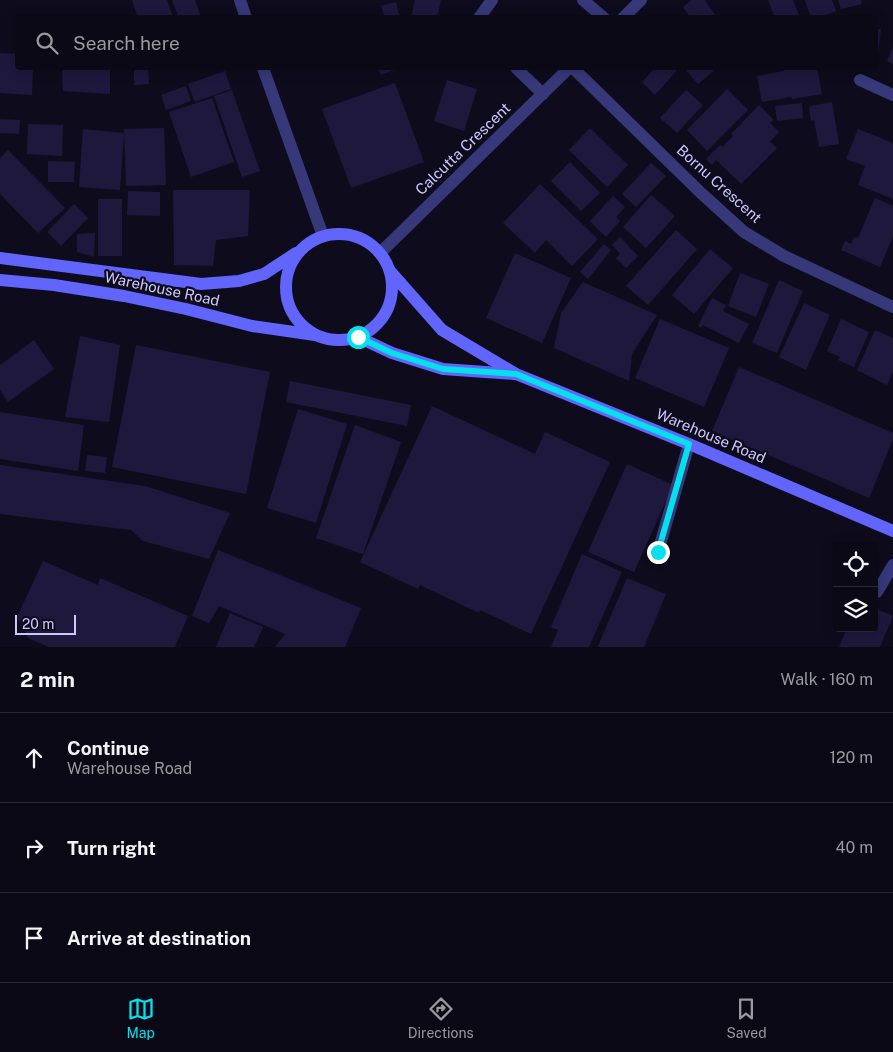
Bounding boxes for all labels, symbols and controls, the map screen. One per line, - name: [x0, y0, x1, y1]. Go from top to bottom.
- search box: [15, 15, 878, 70]
- icon: search: [33, 29, 61, 57]
- text: Search here: [73, 32, 180, 54]
- street label: Calcutta Crescent: [412, 99, 514, 198]
- street label: Bornu Crescent: [673, 141, 765, 226]
- street label: Warehouse Road: [103, 268, 221, 309]
- route start: [347, 326, 370, 349]
- street label: Warehouse Road: [654, 405, 768, 466]
- route end: [647, 541, 670, 564]
- map controls: [833, 542, 878, 632]
- button: locate: [833, 542, 878, 587]
- button: layers: [833, 587, 878, 632]
- scale bar: [15, 612, 76, 635]
- text: 20 m: [22, 616, 54, 632]
- text: 2 min: [20, 667, 75, 692]
- text: Walk · 160 m: [781, 670, 873, 689]
- text: Continue: [67, 737, 149, 759]
- icon: ahead: [20, 744, 48, 772]
- text: 120 m: [829, 748, 873, 767]
- text: Warehouse Road: [67, 759, 192, 778]
- icon: right: [20, 834, 48, 862]
- text: Turn right: [67, 837, 156, 859]
- text: 40 m: [835, 838, 873, 857]
- icon: arrive: [20, 924, 48, 952]
- text: Arrive at destination: [67, 927, 251, 949]
- tab: Map: [126, 995, 155, 1041]
- tab: Directions: [408, 995, 474, 1041]
- tab: Saved: [726, 995, 767, 1041]

